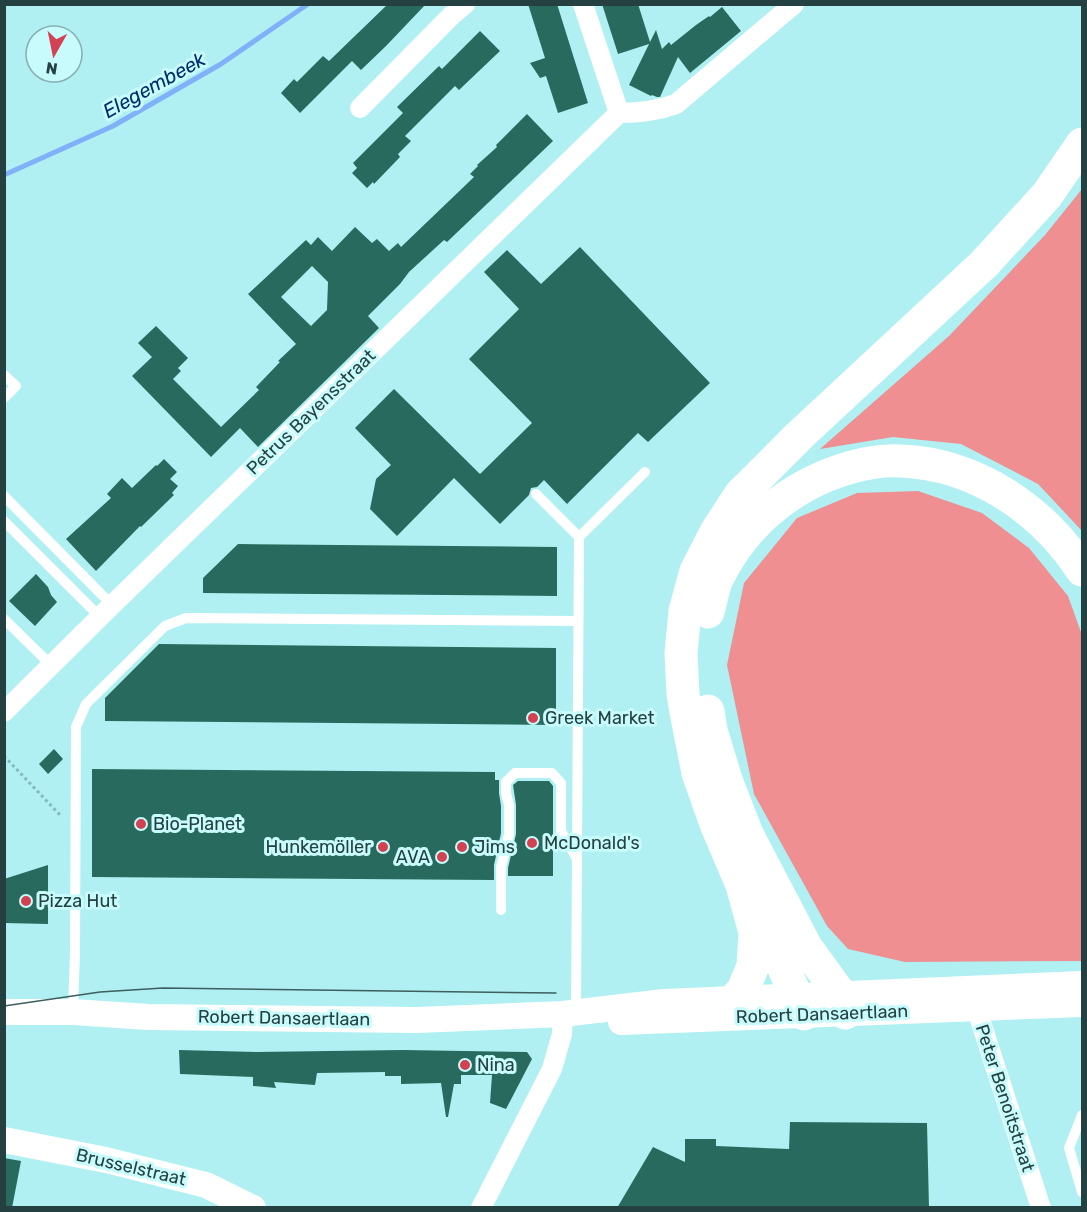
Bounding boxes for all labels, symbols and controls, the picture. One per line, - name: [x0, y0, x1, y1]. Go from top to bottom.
- north arrow: [24, 24, 84, 84]
- water label: Elegembeek: [99, 47, 210, 123]
- text: N: [45, 58, 59, 79]
- street label: Petrus Bayensstraat: [242, 345, 380, 479]
- place label: Greek Market: [545, 707, 655, 729]
- marker: Greek Market: [526, 711, 540, 725]
- place label: Bio-Planet: [153, 813, 242, 835]
- marker: Bio-Planet: [134, 817, 148, 831]
- place label: McDonald's: [544, 832, 640, 854]
- place label: Hunkemöller: [265, 836, 371, 858]
- place label: Jims: [474, 836, 515, 858]
- marker: McDonald's: [525, 836, 539, 850]
- marker: Hunkemöller: [376, 840, 390, 854]
- marker: Jims: [455, 840, 469, 854]
- place label: AVA: [396, 846, 430, 868]
- marker: AVA: [435, 850, 449, 864]
- place label: Pizza Hut: [38, 890, 117, 912]
- marker: Pizza Hut: [19, 894, 33, 908]
- street label: Robert Dansaertlaan: [735, 1000, 909, 1028]
- street label: Robert Dansaertlaan: [198, 1005, 370, 1031]
- street label: Peter Benoitstraat: [971, 1021, 1039, 1175]
- place label: Nina: [477, 1054, 515, 1076]
- marker: Nina: [458, 1058, 472, 1072]
- street label: Brusselstraat: [74, 1144, 188, 1190]

